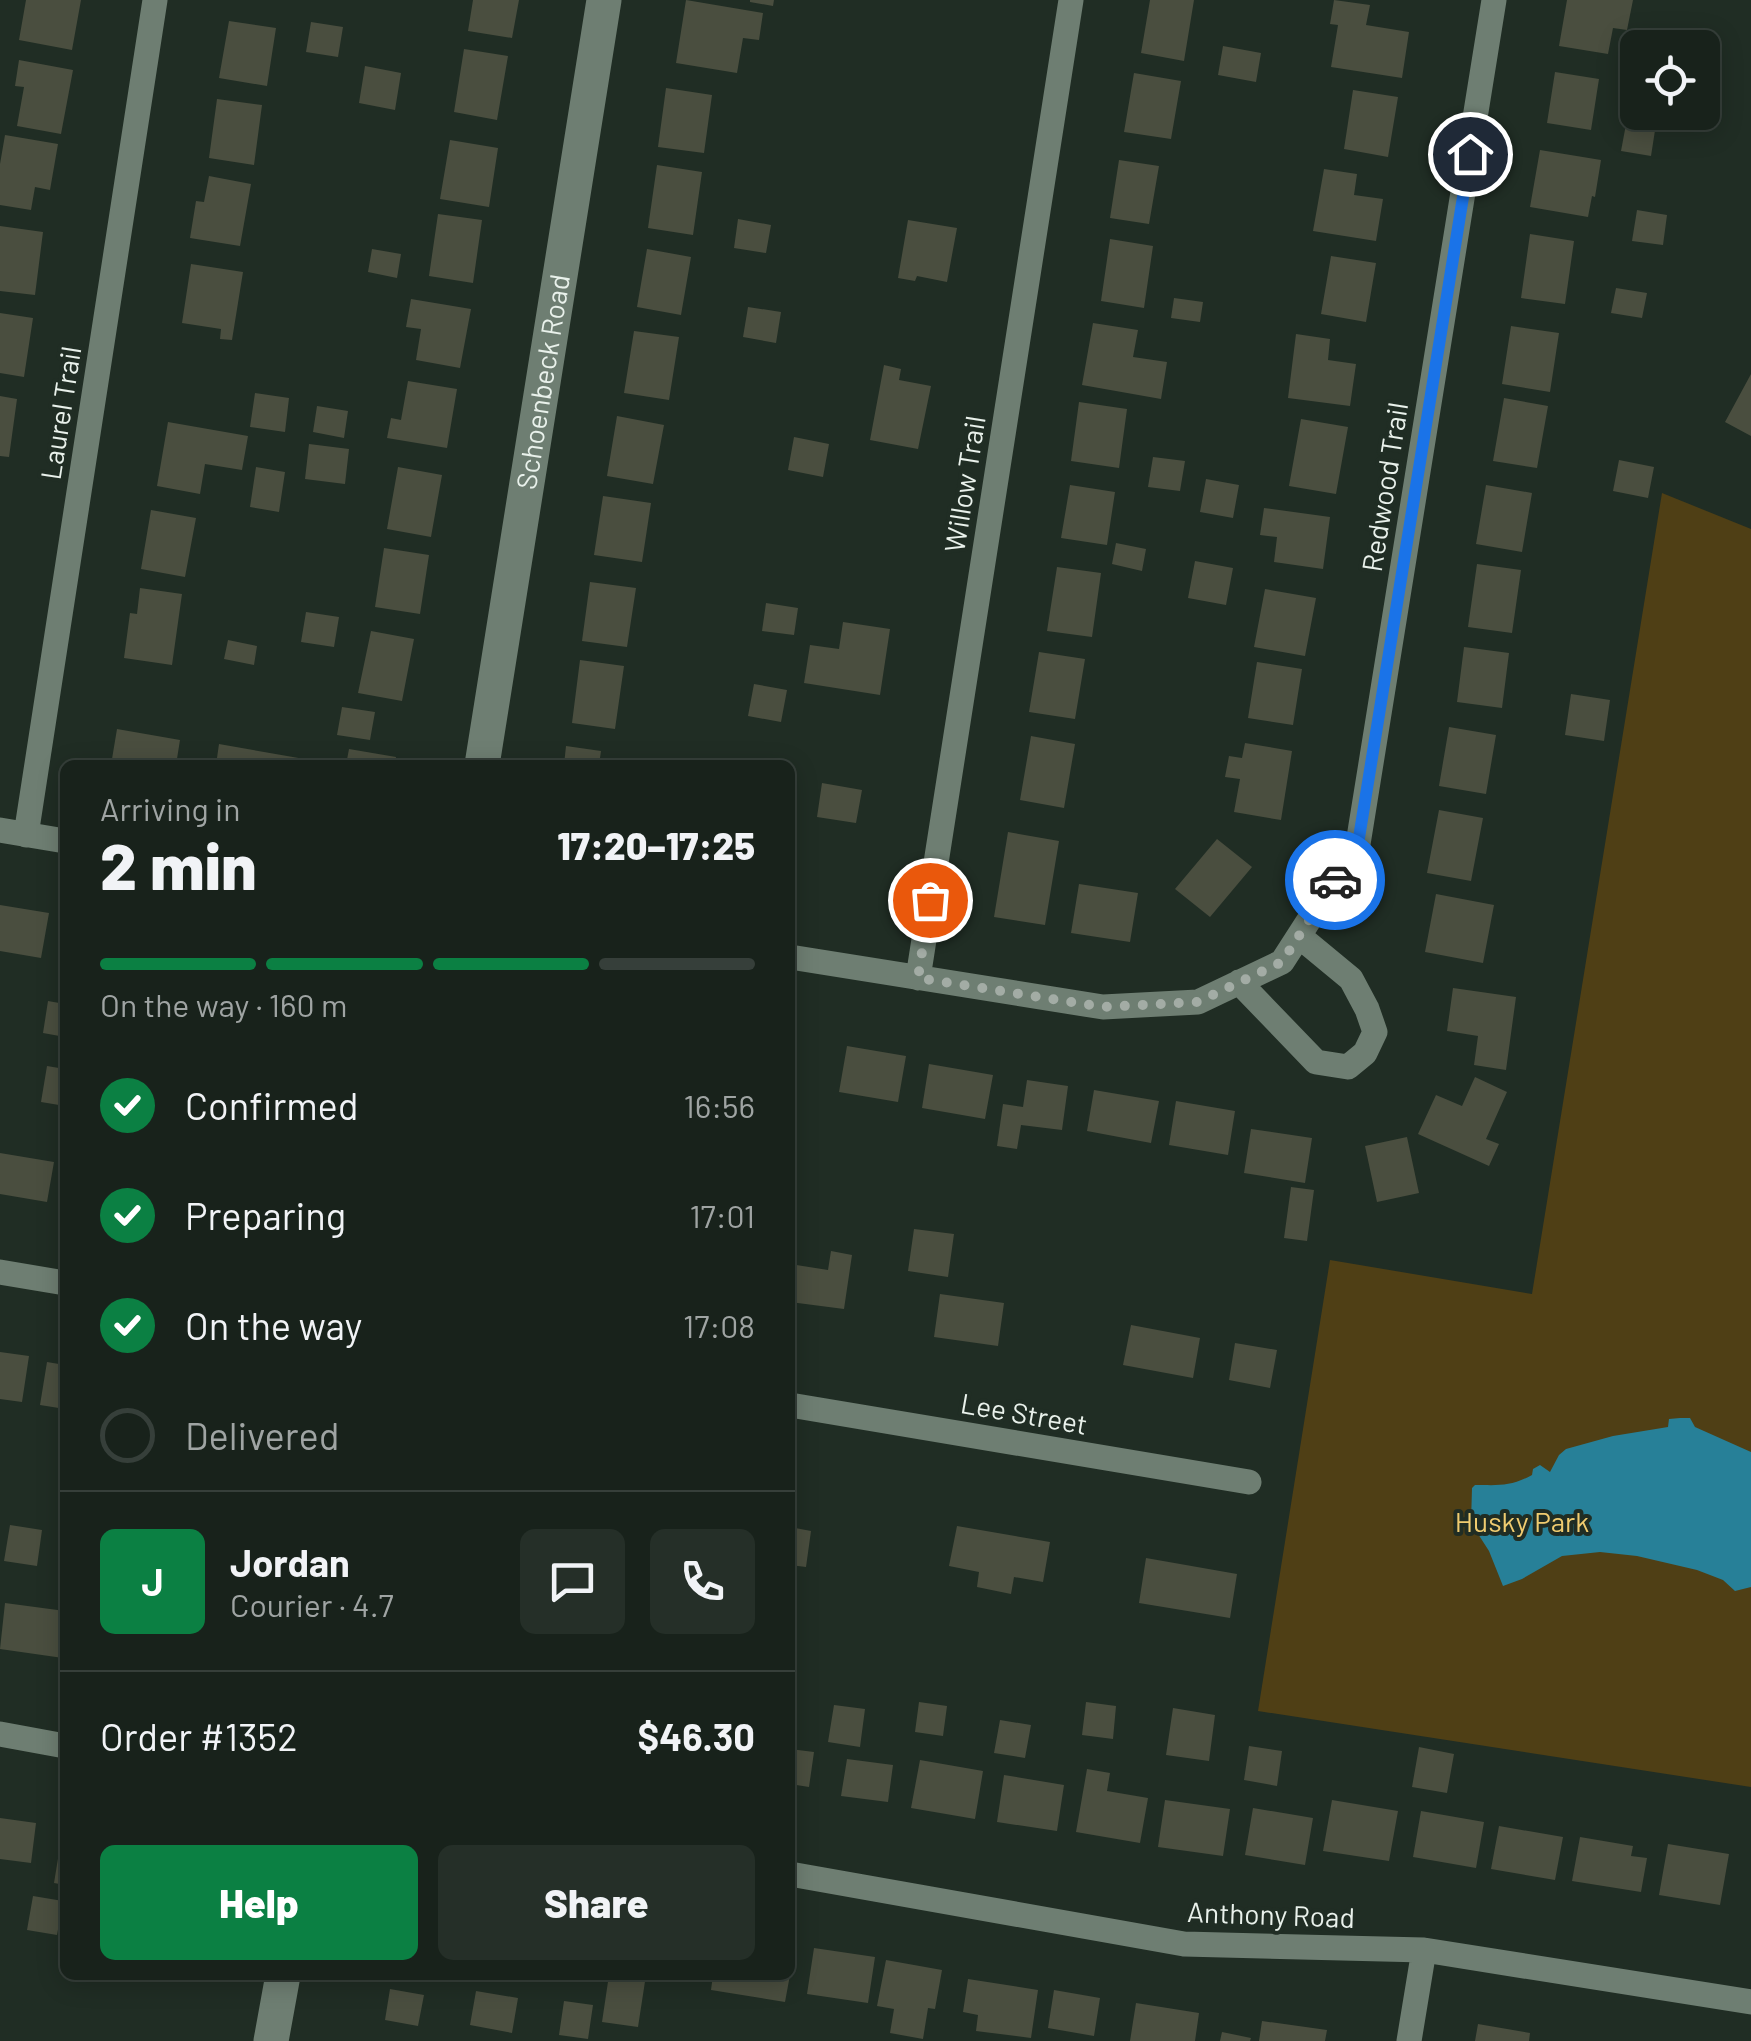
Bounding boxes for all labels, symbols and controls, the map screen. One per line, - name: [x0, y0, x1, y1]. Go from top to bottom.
- map controls: [1620, 30, 1720, 130]
- button: locate: [1620, 30, 1720, 130]
- pin: [1428, 112, 1513, 197]
- icon: home: [1443, 127, 1498, 182]
- street label: Schoenbeck Road: [508, 272, 576, 492]
- street label: Laurel Trail: [33, 344, 87, 482]
- street label: Redwood Trail: [1354, 400, 1414, 574]
- street label: Willow Trail: [936, 413, 992, 554]
- text: Arriving in: [100, 789, 240, 827]
- text: 17:20–17:25: [557, 822, 755, 868]
- text: 2 min: [100, 825, 257, 903]
- courier: [1285, 830, 1385, 930]
- icon: car: [1308, 853, 1363, 908]
- pin: [888, 858, 973, 943]
- icon: bag: [903, 873, 958, 928]
- text: On the way · 160 m: [100, 985, 347, 1023]
- icon: check: [100, 1078, 155, 1133]
- text: Confirmed: [185, 1082, 358, 1128]
- text: 16:56: [684, 1086, 755, 1124]
- icon: check: [100, 1188, 155, 1243]
- text: Preparing: [185, 1192, 346, 1238]
- text: 17:01: [689, 1196, 755, 1234]
- icon: check: [100, 1298, 155, 1353]
- text: On the way: [185, 1302, 362, 1348]
- text: 17:08: [683, 1306, 755, 1344]
- street label: Lee Street: [958, 1385, 1090, 1441]
- text: Delivered: [185, 1412, 339, 1458]
- park label: Husky Park: [1455, 1504, 1589, 1538]
- button: chat: [520, 1529, 625, 1634]
- button: phone: [650, 1529, 755, 1634]
- text: Jordan: [230, 1539, 350, 1585]
- text: J: [141, 1558, 164, 1604]
- text: Courier · 4.7: [230, 1585, 394, 1623]
- text: Order #1352: [100, 1713, 298, 1759]
- text: $46.30: [637, 1713, 755, 1759]
- button: Help: [100, 1845, 418, 1960]
- button: Share: [438, 1845, 755, 1960]
- street label: Anthony Road: [1187, 1894, 1355, 1934]

